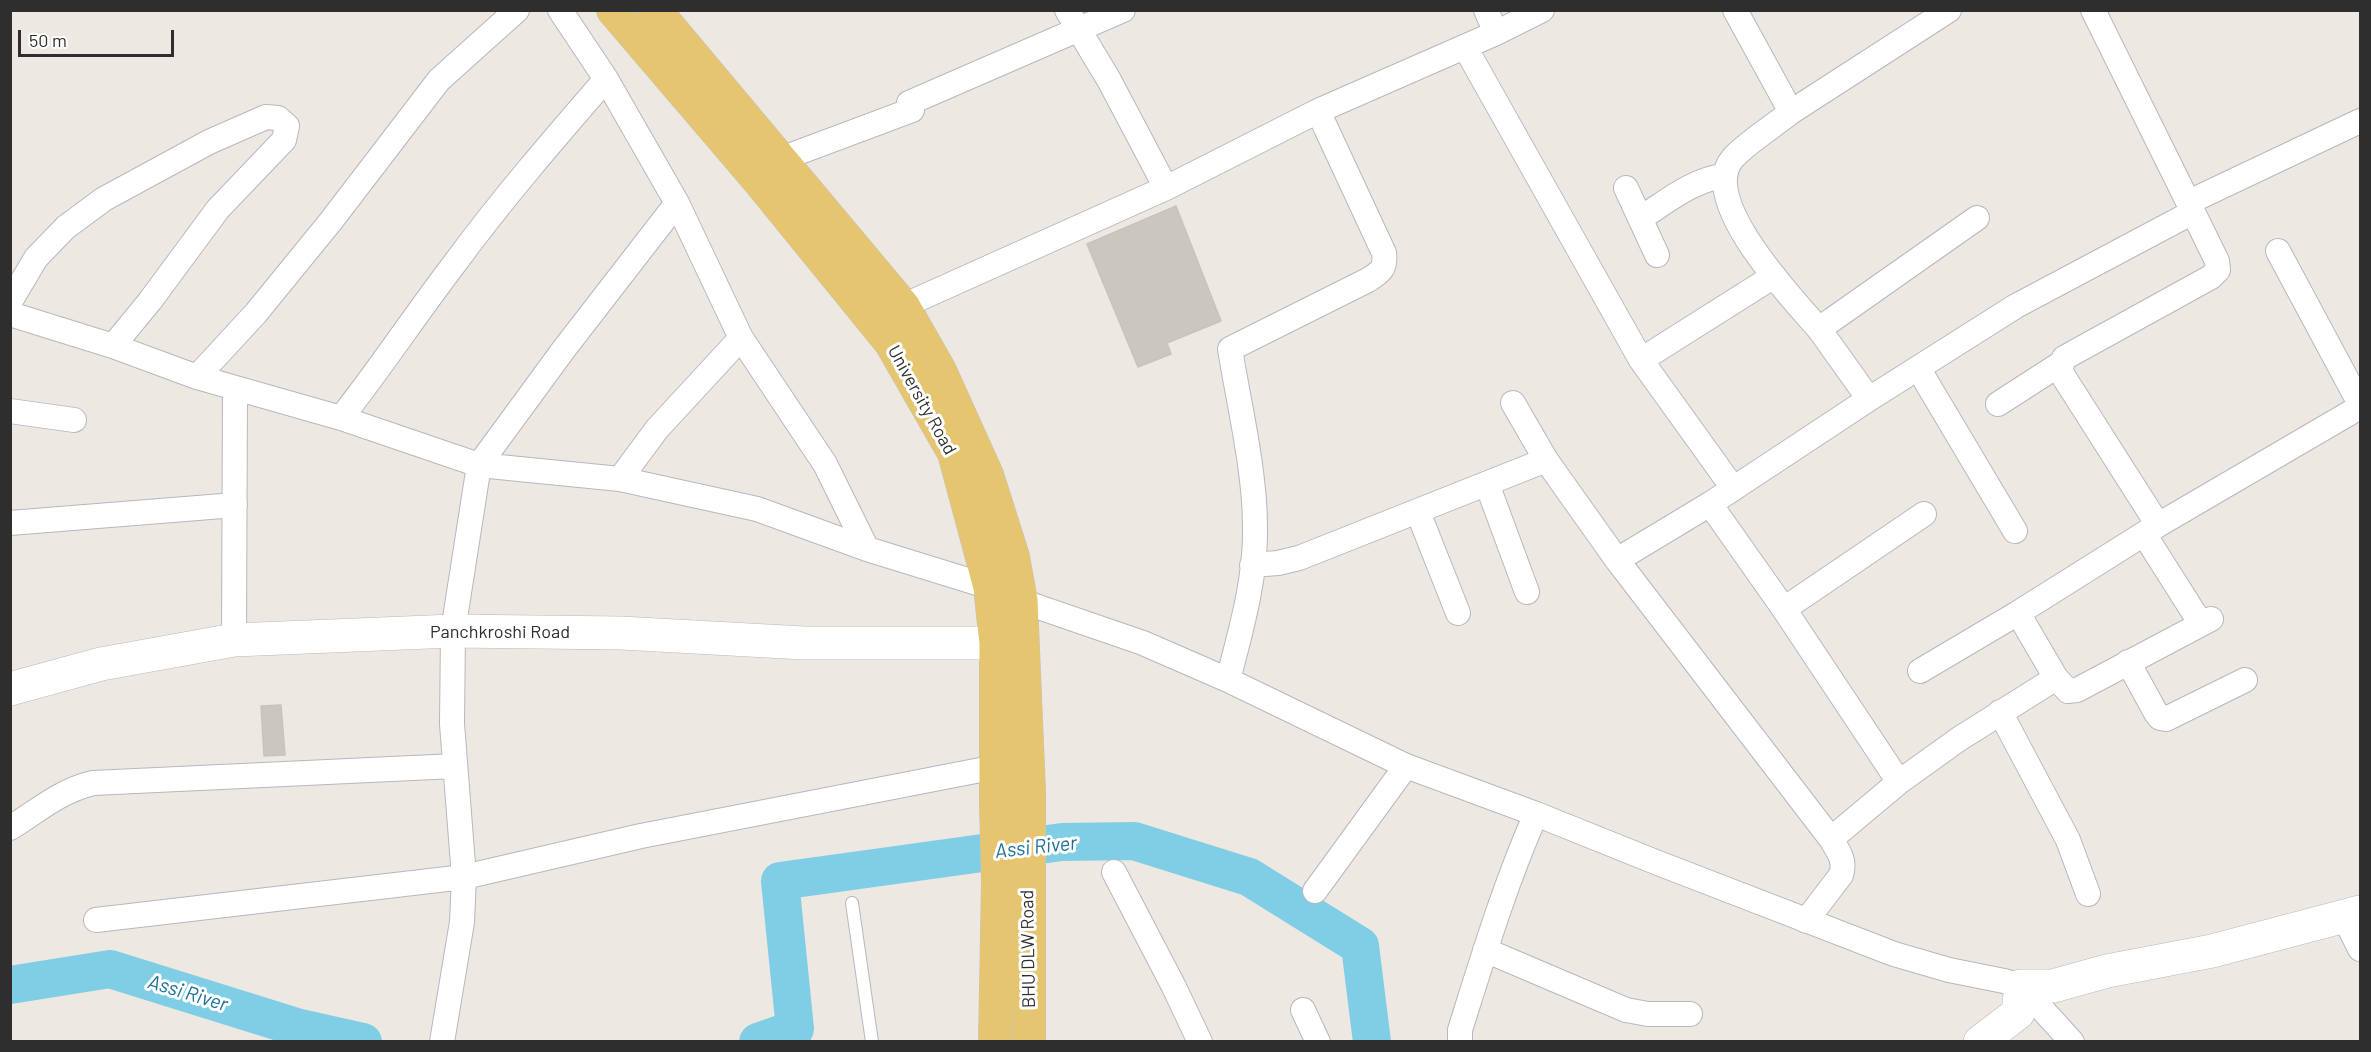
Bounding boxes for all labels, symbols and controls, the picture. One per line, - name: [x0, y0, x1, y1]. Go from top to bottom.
- scale bar: [21, 18, 177, 56]
- text: 50 m: [29, 29, 67, 51]
- street label: University Road: [883, 342, 961, 458]
- street label: Panchkroshi Road: [430, 621, 570, 643]
- water label: Assi River: [994, 831, 1078, 863]
- street label: BHU DLW Road: [1016, 890, 1040, 1008]
- water label: Assi River: [145, 970, 231, 1016]

